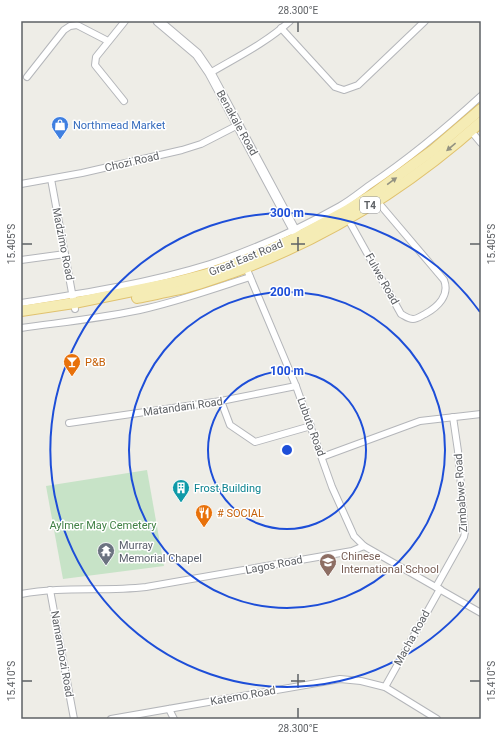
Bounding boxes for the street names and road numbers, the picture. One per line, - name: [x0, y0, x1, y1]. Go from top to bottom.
- street label: Benakale Road: [214, 88, 260, 158]
- street label: Chozi Road: [103, 149, 161, 175]
- road number: T4: [360, 197, 380, 213]
- street label: Madzimo Road: [50, 207, 76, 281]
- street label: Great East Road: [207, 237, 285, 279]
- street label: Fulwe Road: [363, 251, 401, 307]
- street label: Matandani Road: [142, 395, 224, 419]
- street label: Lubuto Road: [294, 396, 328, 458]
- street label: Zimbabwe Road: [452, 453, 470, 533]
- street label: Lagos Road: [244, 553, 304, 577]
- street label: Macha Road: [391, 608, 433, 668]
- street label: Namambozi Road: [48, 610, 76, 698]
- street label: Katemo Road: [209, 684, 277, 708]

